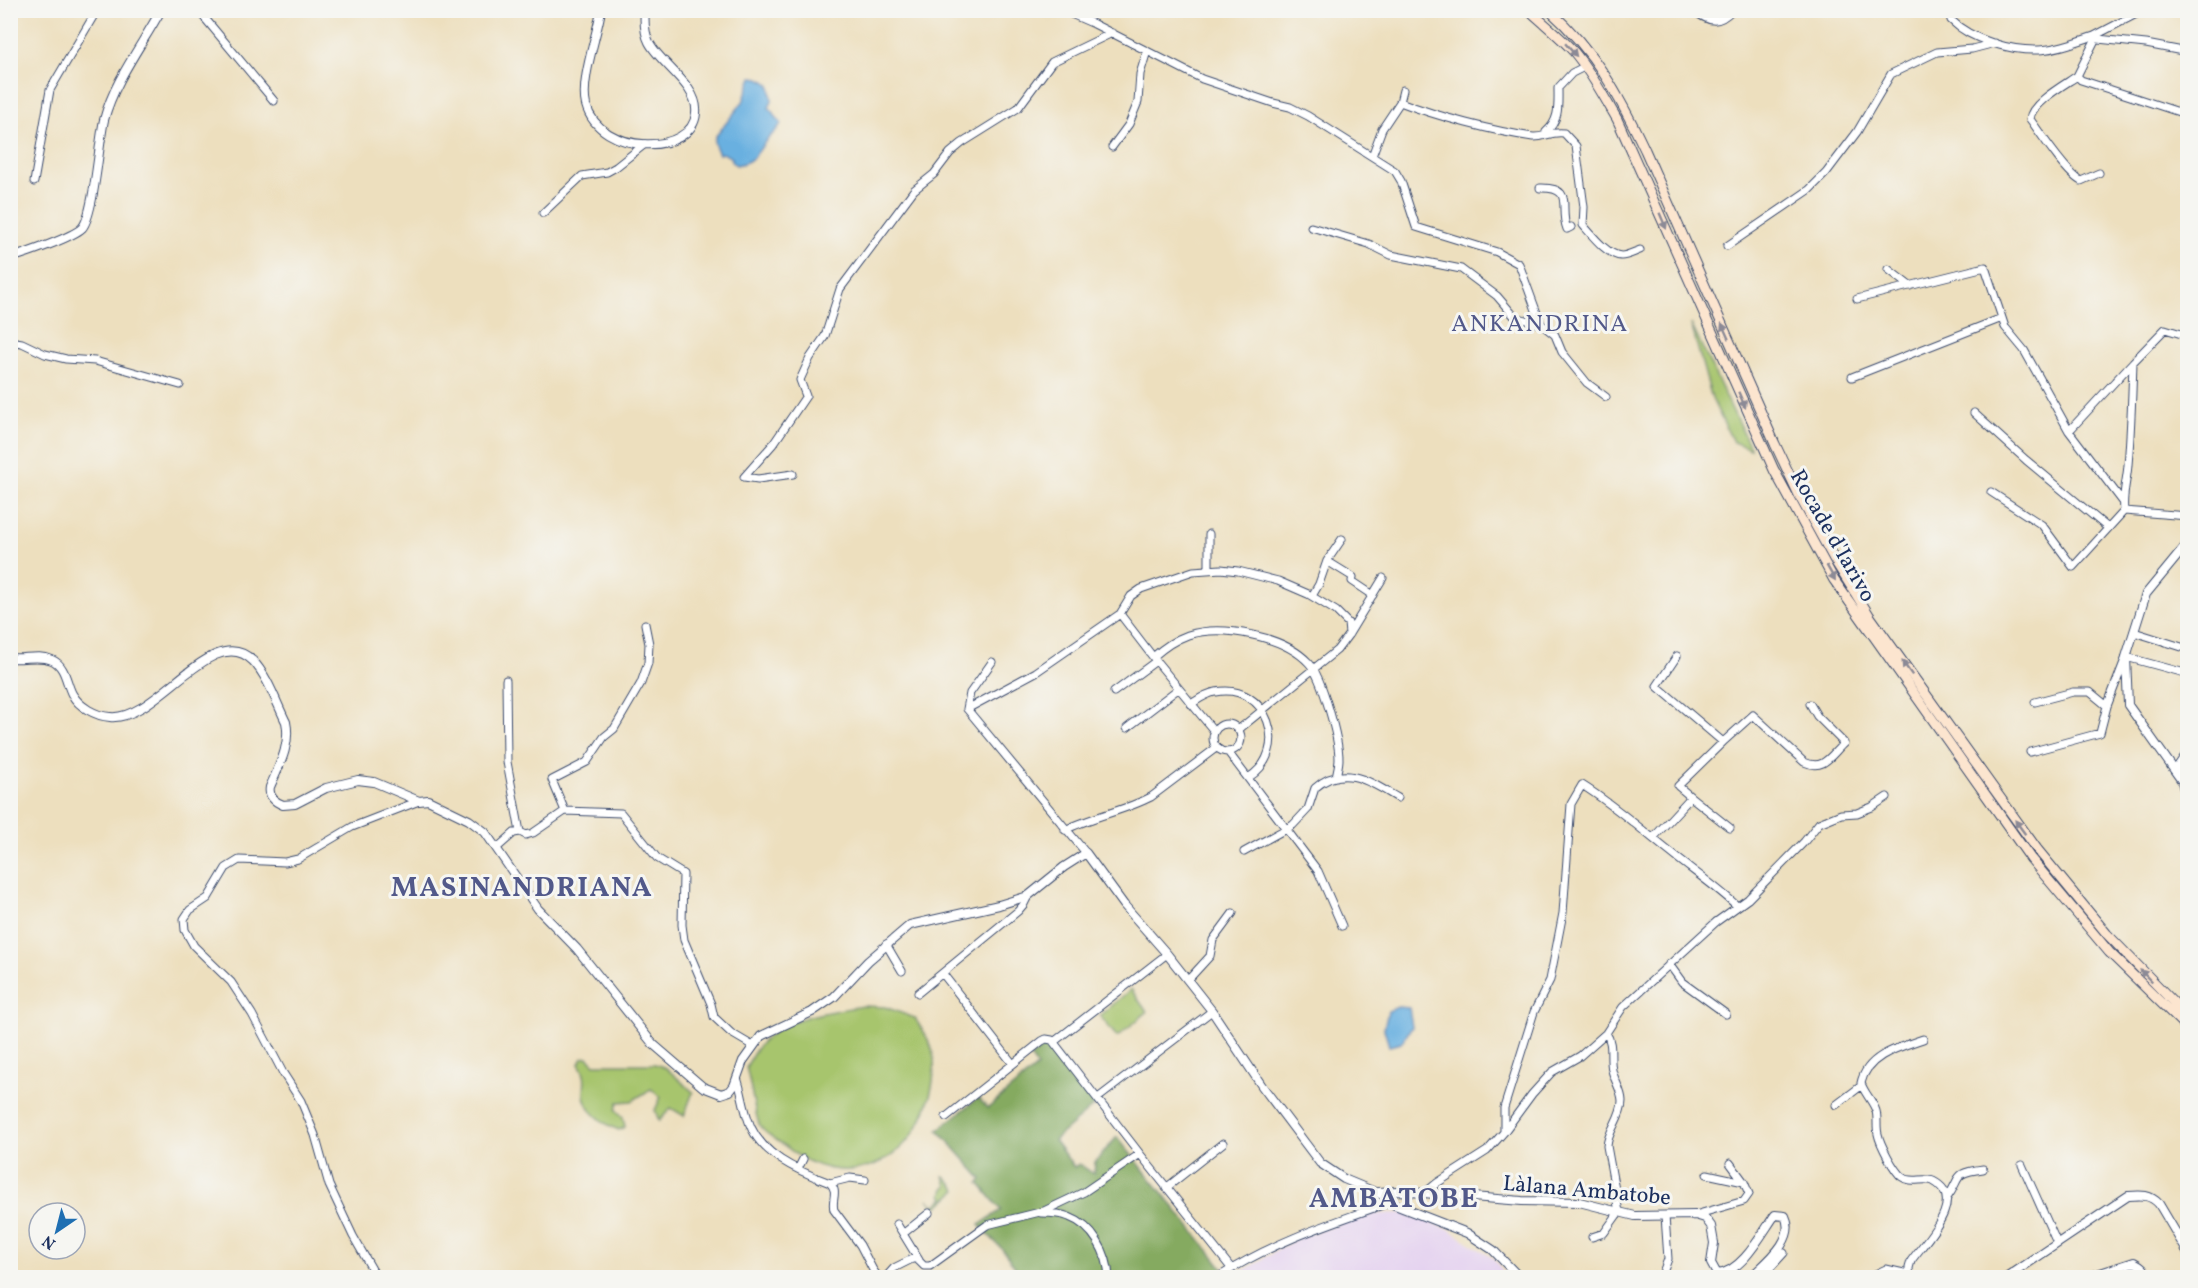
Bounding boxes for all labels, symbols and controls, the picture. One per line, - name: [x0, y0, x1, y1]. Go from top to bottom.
- one-way arrow: [1564, 43, 1578, 58]
- one-way arrow: [1658, 213, 1668, 231]
- district label: ANKANDRINA: [1451, 308, 1629, 342]
- one-way arrow: [1721, 323, 1730, 340]
- one-way arrow: [1738, 391, 1747, 408]
- street label: Rocade d'Iarivo: [1781, 464, 1882, 608]
- one-way arrow: [1825, 565, 1836, 581]
- one-way arrow: [1901, 661, 1913, 677]
- one-way arrow: [2015, 819, 2027, 834]
- district label: MASINANDRIANA: [391, 869, 653, 908]
- one-way arrow: [2139, 968, 2153, 983]
- street label: Làlana Ambatobe: [1502, 1169, 1672, 1214]
- district label: AMBATOBE: [1309, 1180, 1479, 1219]
- north arrow: [27, 1201, 87, 1261]
- text: N: [38, 1229, 61, 1254]

